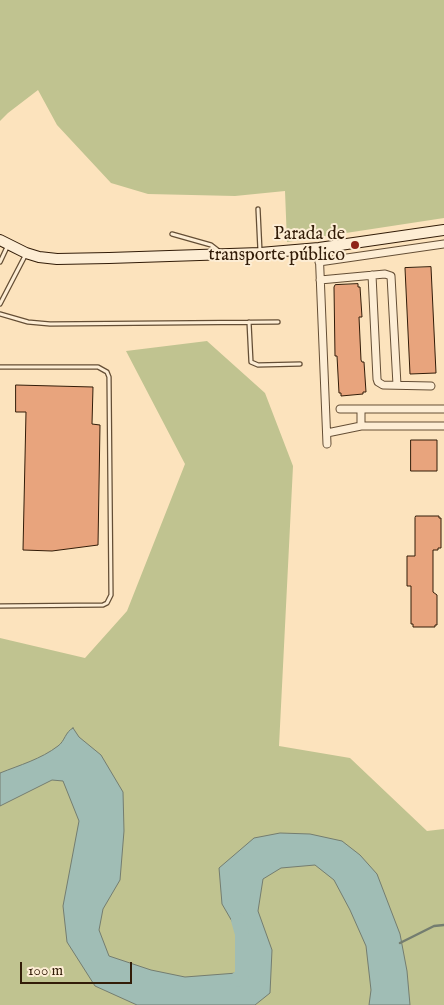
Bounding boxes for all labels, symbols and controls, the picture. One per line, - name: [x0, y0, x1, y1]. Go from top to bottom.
- place label: Parada de transporte público: [208, 224, 345, 266]
- marker: Parada de transporte público: [349, 239, 361, 251]
- scale bar: [22, 952, 135, 984]
- text: 100 m: [28, 961, 63, 980]

